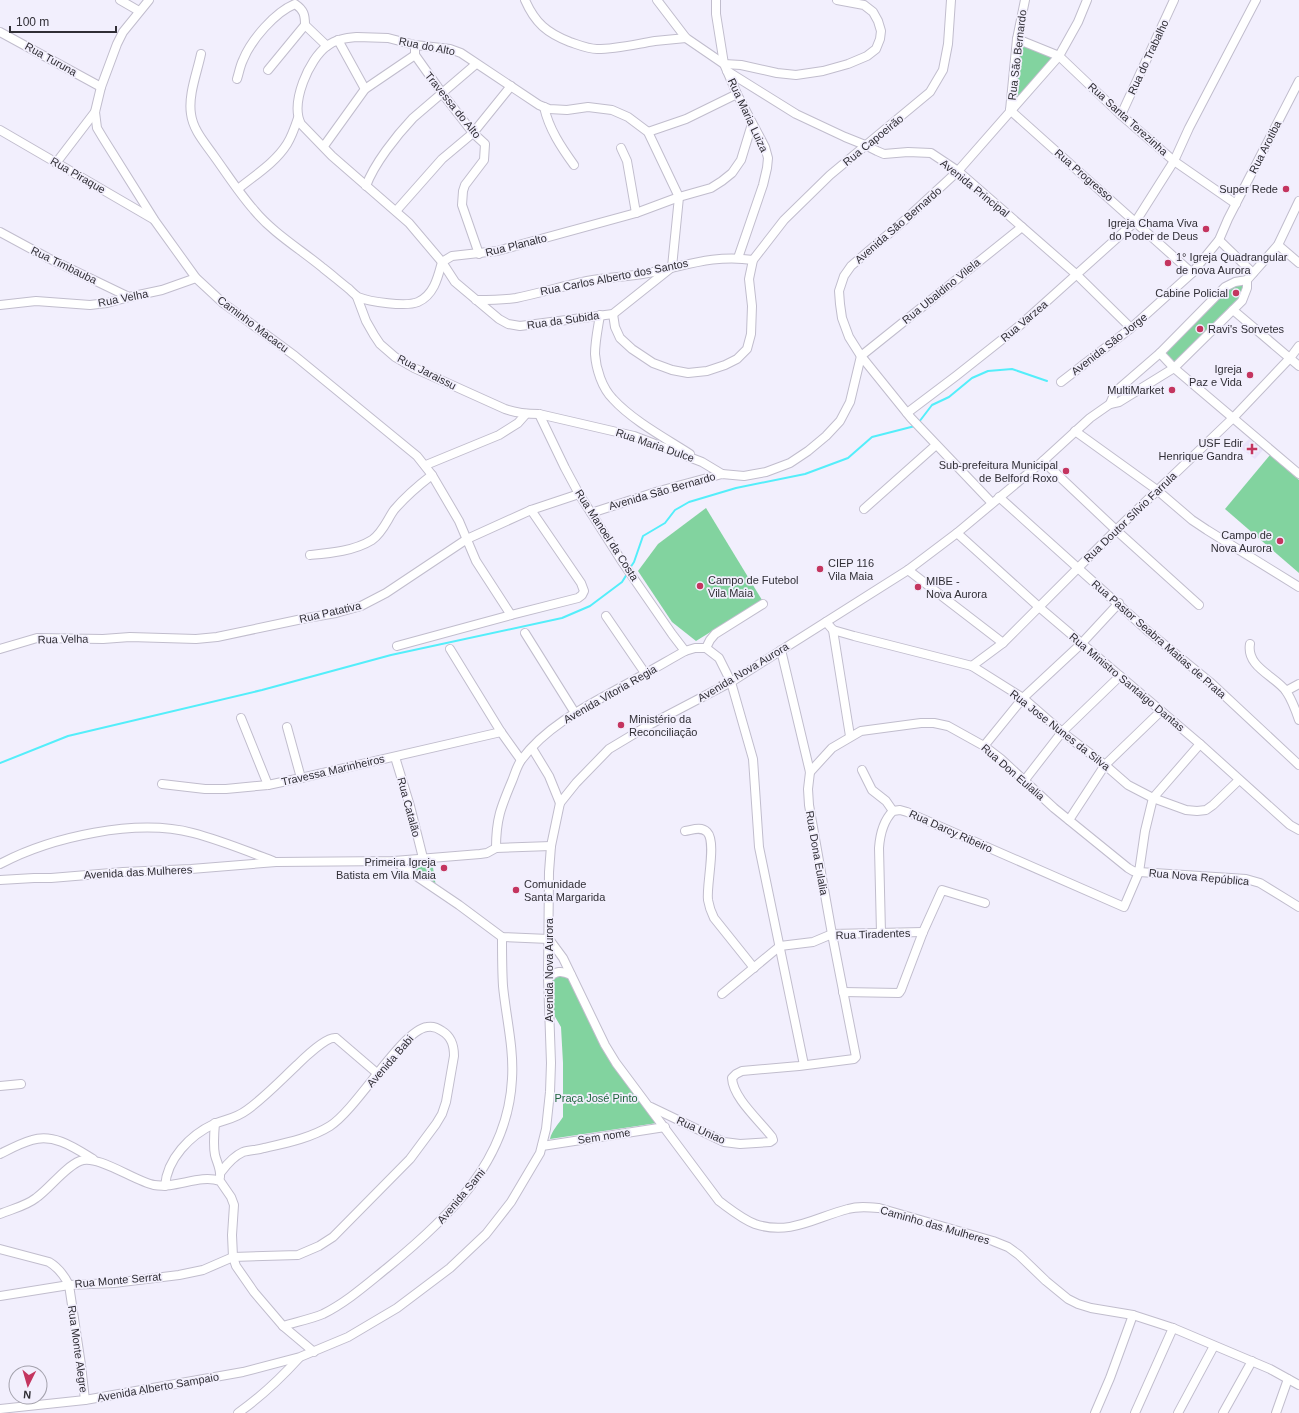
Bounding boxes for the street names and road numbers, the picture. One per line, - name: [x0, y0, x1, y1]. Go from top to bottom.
- street label: Rua São Bernardo: [1005, 9, 1029, 101]
- street label: Rua do Trabalho: [1125, 18, 1171, 96]
- street label: Rua do Alto: [398, 35, 456, 57]
- street label: Rua Turuna: [23, 40, 80, 79]
- street label: Travessa do Alto: [423, 70, 483, 140]
- street label: Rua Maria Luiza: [726, 76, 771, 155]
- street label: Rua Santa Terezinha: [1086, 80, 1171, 158]
- street label: Rua Capoeirão: [840, 112, 906, 168]
- street label: Rua Arotiba: [1247, 118, 1284, 175]
- street label: Rua Progresso: [1052, 146, 1116, 204]
- street label: Rua Piraque: [49, 155, 107, 195]
- street label: Avenida Principal: [938, 157, 1012, 219]
- street label: Avenida São Bernardo: [852, 184, 944, 266]
- street label: Rua Planalto: [484, 232, 548, 258]
- street label: Rua Timbauba: [29, 244, 100, 286]
- street label: Rua Ubaldino Vilela: [900, 255, 983, 326]
- street label: Rua Carlos Alberto dos Santos: [539, 257, 689, 297]
- street label: Rua Velha: [97, 287, 150, 309]
- street label: Caminho Macacu: [215, 293, 291, 355]
- street label: Rua Varzea: [998, 297, 1050, 344]
- street label: Rua da Subida: [526, 309, 601, 331]
- street label: Avenida São Jorge: [1069, 311, 1149, 377]
- street label: Rua Jaraissu: [396, 352, 458, 392]
- street label: Rua Maria Dulce: [614, 426, 696, 464]
- street label: Rua Doutor Sílvio Farrula: [1081, 469, 1179, 564]
- street label: Avenida São Bernardo: [607, 470, 717, 512]
- street label: Rua Manoel da Costa: [573, 487, 641, 584]
- street label: Rua Pastor Seabra Matias de Prata: [1090, 578, 1229, 701]
- street label: Rua Patativa: [298, 599, 363, 625]
- street label: Rua Ministro Santaigo Dantas: [1067, 630, 1187, 734]
- street label: Rua Velha: [38, 633, 89, 645]
- street label: Avenida Nova Aurora: [695, 640, 791, 704]
- street label: Avenida Vitoria Regia: [561, 662, 659, 726]
- street label: Rua Jose Nunes da Silva: [1008, 687, 1113, 773]
- street label: Rua Don Eulalia: [979, 741, 1048, 803]
- street label: Travessa Marinheiros: [280, 752, 386, 788]
- street label: Rua Catalão: [395, 776, 423, 838]
- street label: Rua Darcy Ribeiro: [908, 807, 994, 855]
- street label: Rua Dona Eulalia: [804, 810, 830, 897]
- street label: Avenida das Mulheres: [83, 863, 193, 881]
- street label: Rua Nova República: [1148, 867, 1251, 887]
- street label: Avenida Nova Aurora: [543, 917, 555, 1022]
- street label: Rua Tiradentes: [836, 927, 911, 941]
- street label: Avenida Babi: [364, 1033, 416, 1089]
- street label: Rua Uniao: [675, 1114, 727, 1146]
- street label: Sem nome: [577, 1126, 631, 1146]
- street label: Avenida Sami: [435, 1166, 487, 1226]
- street label: Caminho das Mulheres: [879, 1204, 991, 1246]
- street label: Rua Monte Serrat: [74, 1270, 162, 1290]
- street label: Rua Monte Alegre: [66, 1305, 90, 1393]
- street label: Avenida Alberto Sampaio: [96, 1370, 220, 1404]

